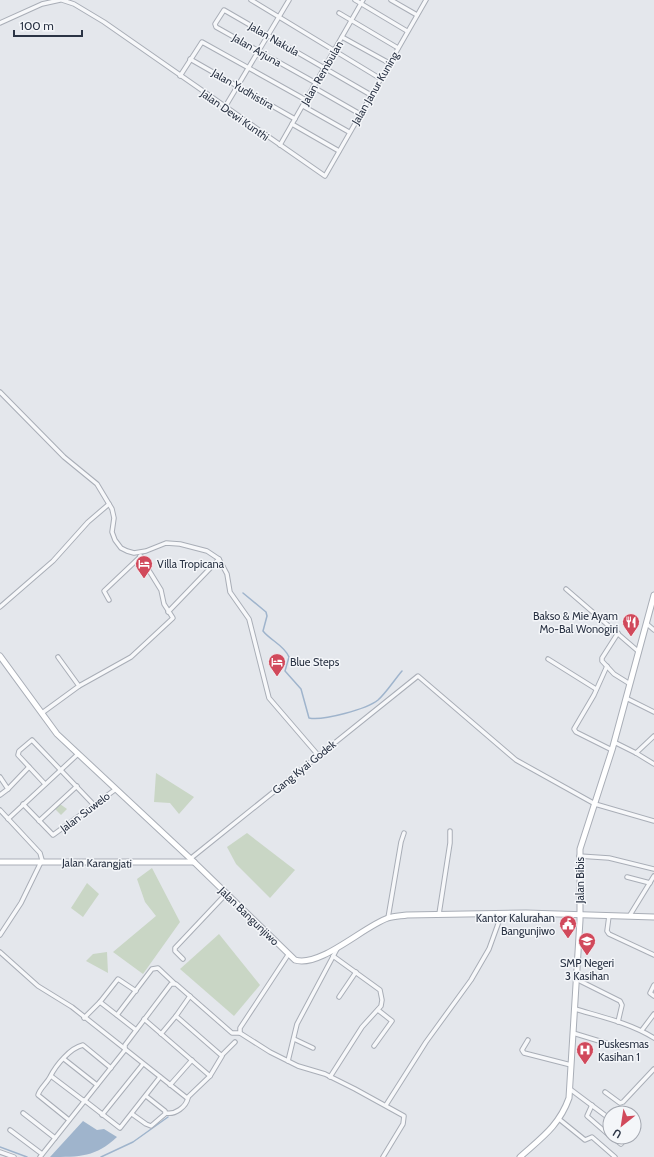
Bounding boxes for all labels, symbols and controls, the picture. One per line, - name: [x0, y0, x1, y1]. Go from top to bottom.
- scale bar: [14, 12, 82, 38]
- text: 100 m: [20, 18, 54, 33]
- street label: Jalan Nakula: [245, 18, 302, 59]
- street label: Jalan Arjuna: [229, 30, 285, 70]
- street label: Jalan Rembulan: [297, 38, 346, 109]
- street label: Jalan Janur Kuning: [348, 48, 402, 128]
- street label: Jalan Yudhistira: [209, 65, 277, 113]
- street label: Jalan Dewi Kunthi: [197, 86, 272, 144]
- hotel icon: Villa Tropicana: [134, 554, 154, 579]
- place label: Villa Tropicana: [157, 557, 225, 571]
- place label: Bakso & Mie Ayam Mo-Bal Wonogiri: [533, 609, 618, 636]
- restaurant icon: Bakso & Mie Ayam Mo-Bal Wonogiri: [621, 612, 641, 637]
- hotel icon: Blue Steps: [267, 652, 287, 677]
- place label: Blue Steps: [290, 655, 340, 669]
- street label: Gang Kyai Godek: [269, 737, 339, 797]
- street label: Jalan Suwelo: [57, 789, 113, 836]
- street label: Jalan Karangjati: [61, 855, 132, 871]
- street label: Jalan Bibis: [573, 856, 587, 904]
- street label: Jalan Bangunjiwo: [215, 883, 282, 948]
- place label: Kantor Kalurahan Bangunjiwo: [476, 911, 555, 938]
- public building icon: Kantor Kalurahan Bangunjiwo: [558, 914, 578, 939]
- school or university icon: SMP Negeri 3 Kasihan: [577, 931, 597, 956]
- place label: SMP Negeri 3 Kasihan: [560, 956, 614, 983]
- place label: Puskesmas Kasihan 1: [598, 1037, 649, 1064]
- hospital icon: Puskesmas Kasihan 1: [575, 1040, 595, 1065]
- north arrow: [602, 1105, 642, 1145]
- text: U: [610, 1126, 624, 1142]

